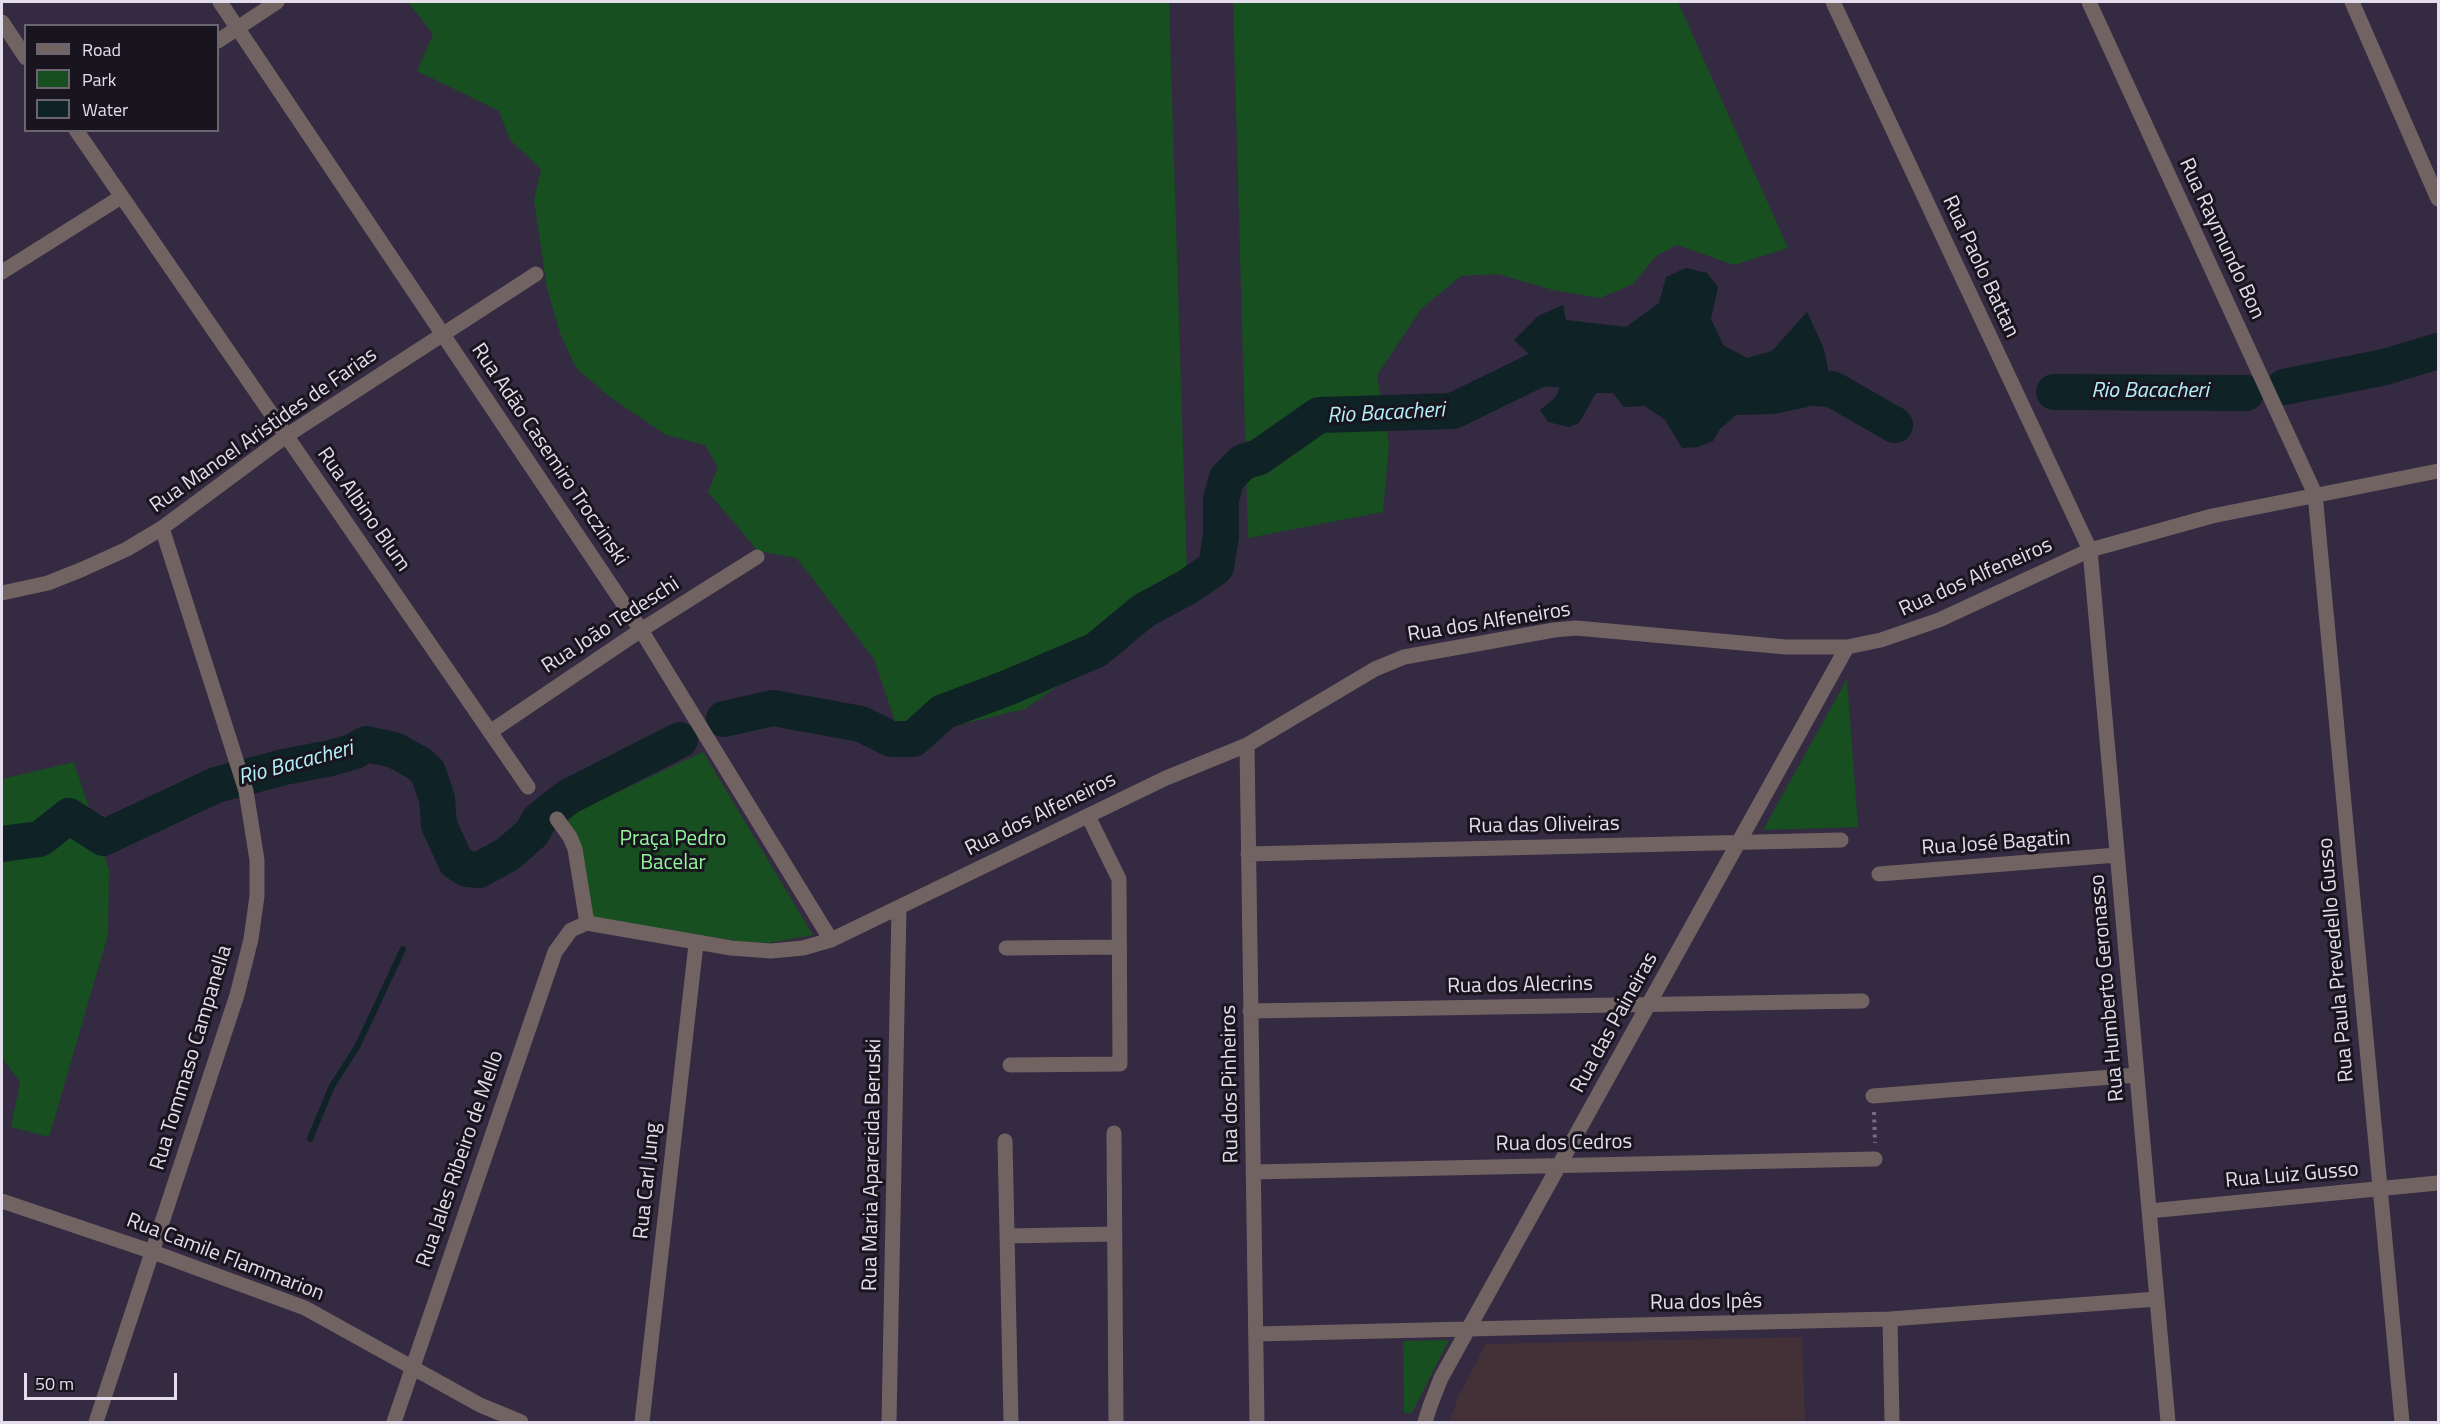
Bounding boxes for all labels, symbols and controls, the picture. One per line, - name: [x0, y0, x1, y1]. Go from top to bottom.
- legend: [24, 24, 219, 132]
- text: Road: [82, 36, 121, 63]
- text: Park: [82, 66, 116, 93]
- text: Water: [82, 96, 128, 123]
- street label: Rua Raymundo Bon: [2173, 154, 2269, 324]
- street label: Rua Paolo Battan: [1936, 192, 2024, 342]
- street label: Rua Adão Casemiro Troczinski: [465, 339, 633, 571]
- street label: Rua Manoel Aristides de Farias: [146, 343, 382, 519]
- water label: Rio Bacacheri: [2091, 379, 2209, 405]
- water label: Rio Bacacheri: [1327, 398, 1445, 430]
- street label: Rua Albino Blum: [311, 443, 415, 577]
- street label: Rua dos Alfeneiros: [1896, 533, 2056, 623]
- street label: Rua João Tedeschi: [538, 572, 684, 680]
- street label: Rua dos Alfeneiros: [1406, 598, 1572, 648]
- water label: Rio Bacacheri: [236, 736, 356, 792]
- street label: Rua dos Alfeneiros: [961, 768, 1121, 862]
- street label: Rua das Oliveiras: [1468, 812, 1620, 840]
- street label: Rua José Bagatin: [1921, 826, 2071, 862]
- park label: Praça Pedro Bacelar: [620, 827, 726, 877]
- street label: Rua Paula Prevedello Gusso: [2314, 837, 2360, 1083]
- street label: Rua Humberto Geronasso: [2086, 873, 2130, 1103]
- street label: Rua Tommaso Campanella: [146, 943, 238, 1173]
- street label: Rua das Paineiras: [1566, 948, 1664, 1098]
- street label: Rua dos Alecrins: [1447, 972, 1593, 1000]
- street label: Rua dos Pinheiros: [1217, 1005, 1245, 1163]
- street label: Rua Maria Aparecida Beruski: [858, 1039, 888, 1291]
- street label: Rua Jales Ribeiro de Mello: [412, 1047, 510, 1271]
- street label: Rua Carl Jung: [629, 1121, 667, 1241]
- street label: Rua dos Cedros: [1495, 1130, 1633, 1158]
- street label: Rua Luiz Gusso: [2224, 1158, 2360, 1194]
- street label: Rua Camile Flammarion: [123, 1209, 327, 1307]
- street label: Rua dos Ipês: [1650, 1289, 1762, 1317]
- scale bar: [27, 1361, 180, 1399]
- text: 50 m: [35, 1370, 74, 1397]

